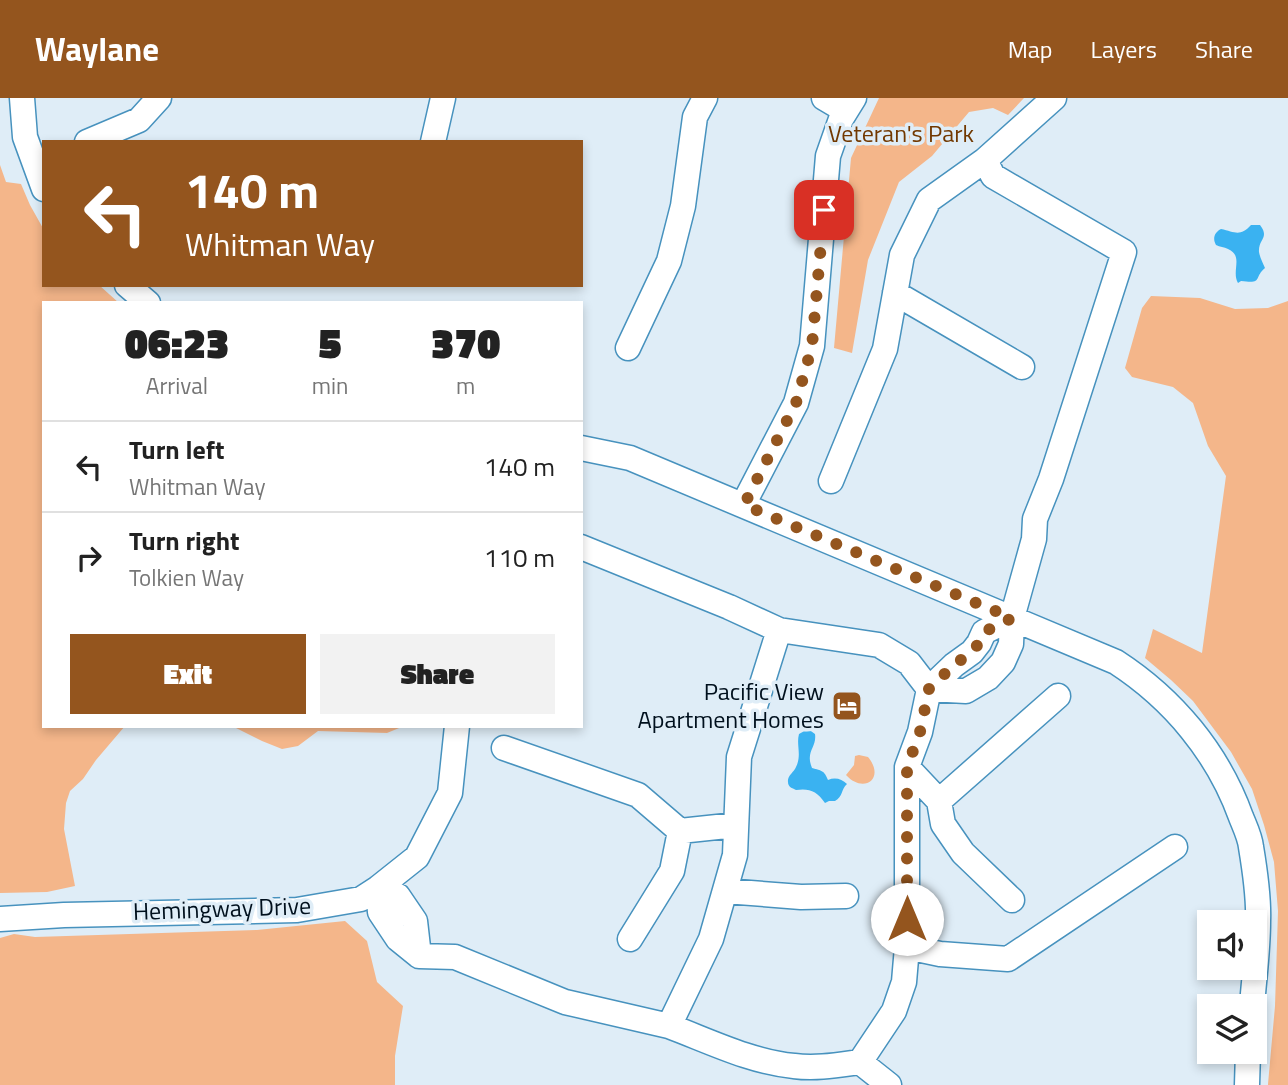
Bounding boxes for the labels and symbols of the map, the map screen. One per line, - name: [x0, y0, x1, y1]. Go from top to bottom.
- park label: Veteran's Park: [828, 115, 974, 151]
- pin: [794, 180, 854, 240]
- place label: Pacific View Apartment Homes: [637, 673, 824, 737]
- hotel icon: Pacific View Apartment Homes: [830, 689, 864, 723]
- position arrow: [870, 882, 944, 956]
- street label: Hemingway Drive: [132, 887, 312, 929]

